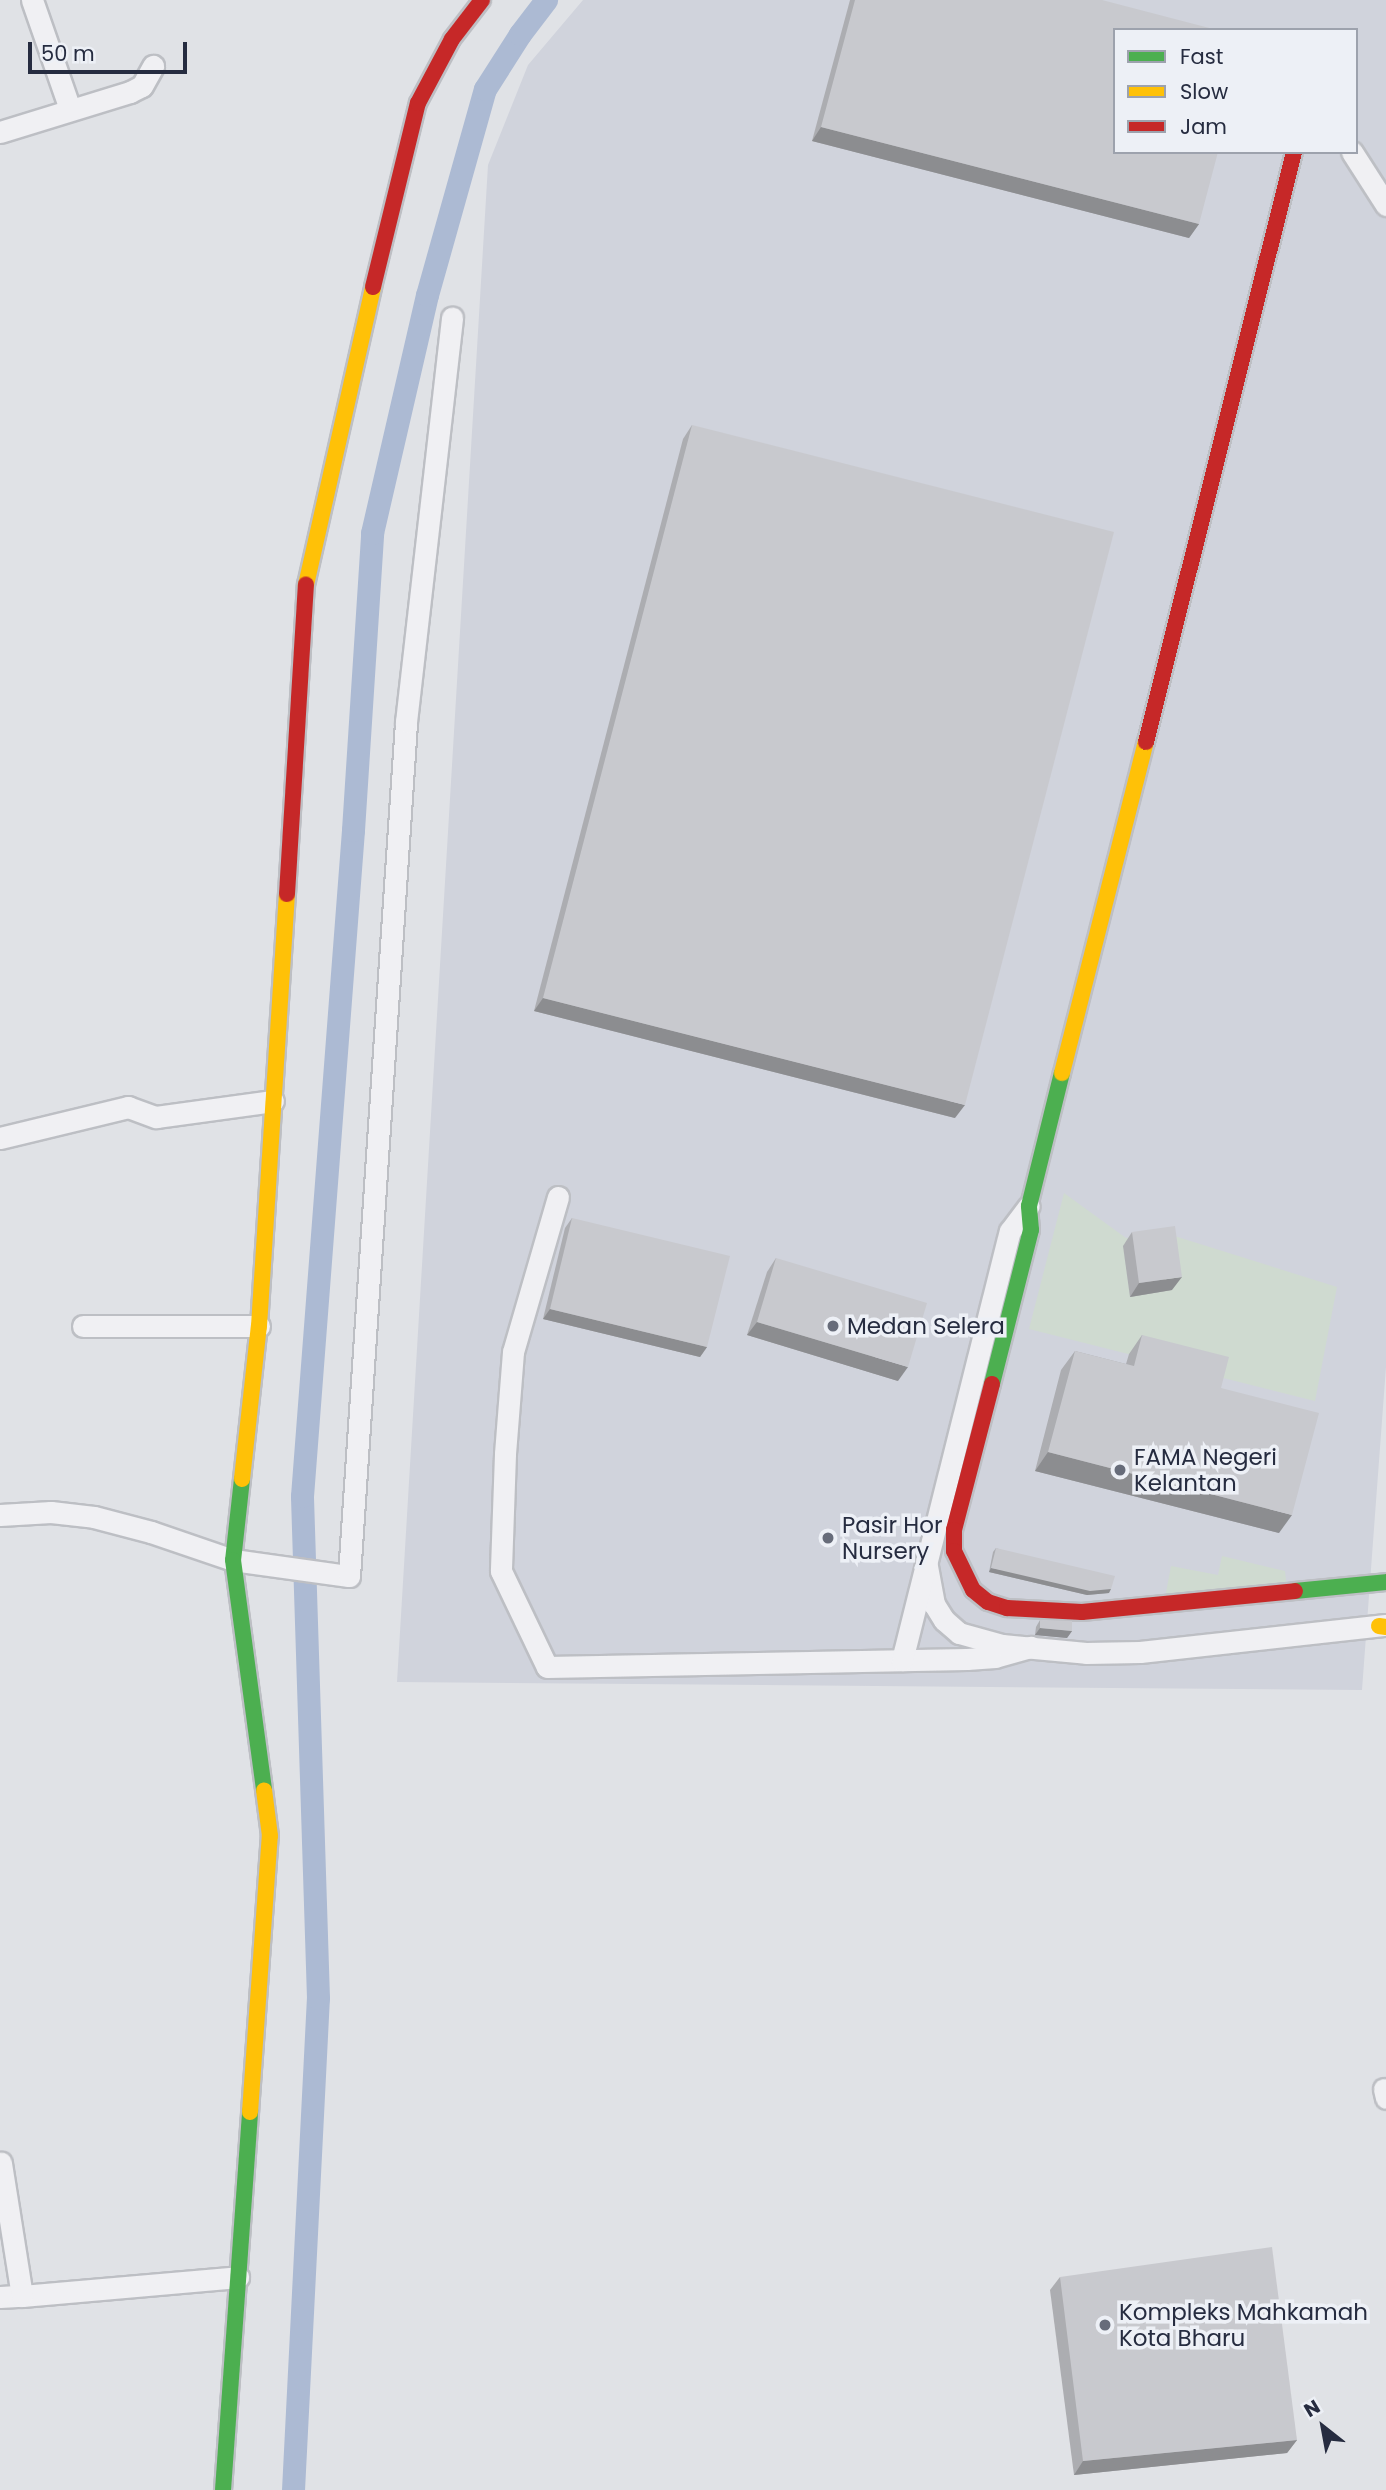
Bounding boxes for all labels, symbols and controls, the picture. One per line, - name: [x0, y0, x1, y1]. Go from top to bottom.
- scale bar: [32, 28, 191, 72]
- legend: [1113, 28, 1358, 154]
- text: 50 m: [41, 39, 95, 68]
- text: Fast: [1180, 42, 1223, 71]
- text: Slow: [1180, 77, 1228, 106]
- text: Jam: [1180, 112, 1227, 141]
- place label: Medan Selera: [847, 1312, 1005, 1340]
- marker: Medan Selera: [825, 1318, 841, 1334]
- place label: FAMA Negeri Kelantan: [1134, 1443, 1277, 1497]
- marker: FAMA Negeri Kelantan: [1112, 1462, 1128, 1478]
- place label: Pasir Hor Nursery: [842, 1511, 942, 1565]
- marker: Pasir Hor Nursery: [820, 1530, 836, 1546]
- place label: Kompleks Mahkamah Kota Bharu: [1119, 2298, 1368, 2352]
- marker: Kompleks Mahkamah Kota Bharu: [1097, 2317, 1113, 2333]
- north arrow: [1288, 2392, 1358, 2462]
- text: N: [1299, 2393, 1325, 2424]

